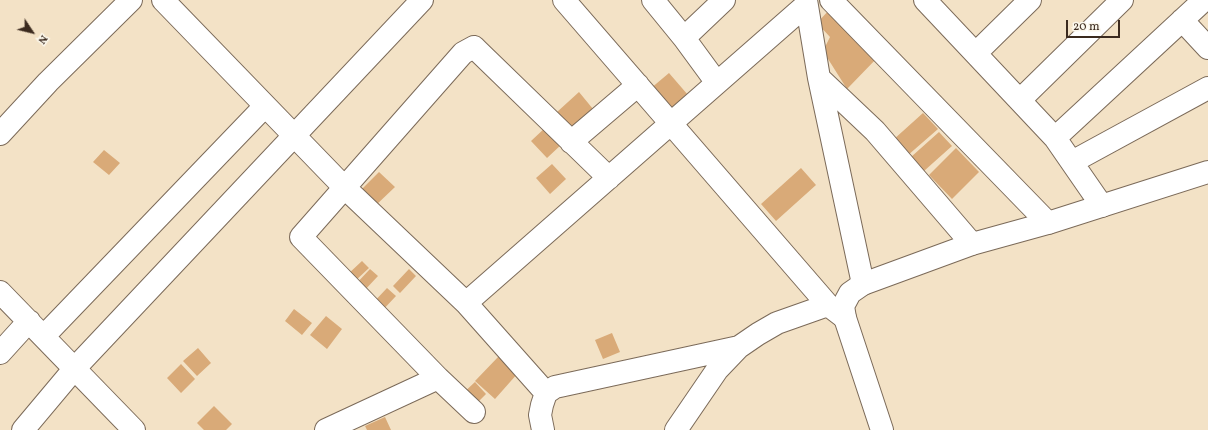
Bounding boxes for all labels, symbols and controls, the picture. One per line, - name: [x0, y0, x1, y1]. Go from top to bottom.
- north arrow: [12, 12, 52, 52]
- scale bar: [1068, 12, 1122, 38]
- text: 20 m: [1073, 19, 1100, 35]
- text: N: [34, 32, 51, 47]

